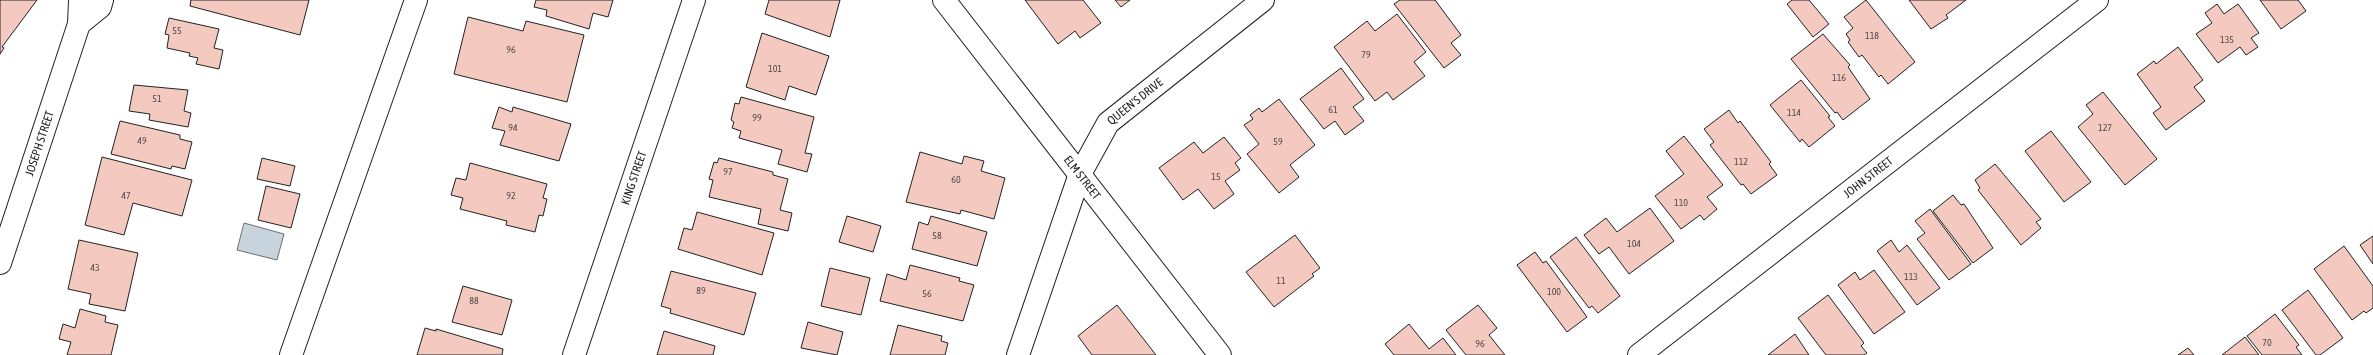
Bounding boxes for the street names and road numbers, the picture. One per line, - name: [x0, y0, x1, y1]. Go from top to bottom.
- street label: QUEEN'S DRIVE: [1104, 75, 1166, 128]
- street label: JOSEPH STREET: [22, 108, 57, 178]
- street label: KING STREET: [618, 148, 650, 207]
- street label: ELM STREET: [1061, 153, 1104, 203]
- street label: JOHN STREET: [1841, 153, 1896, 201]

